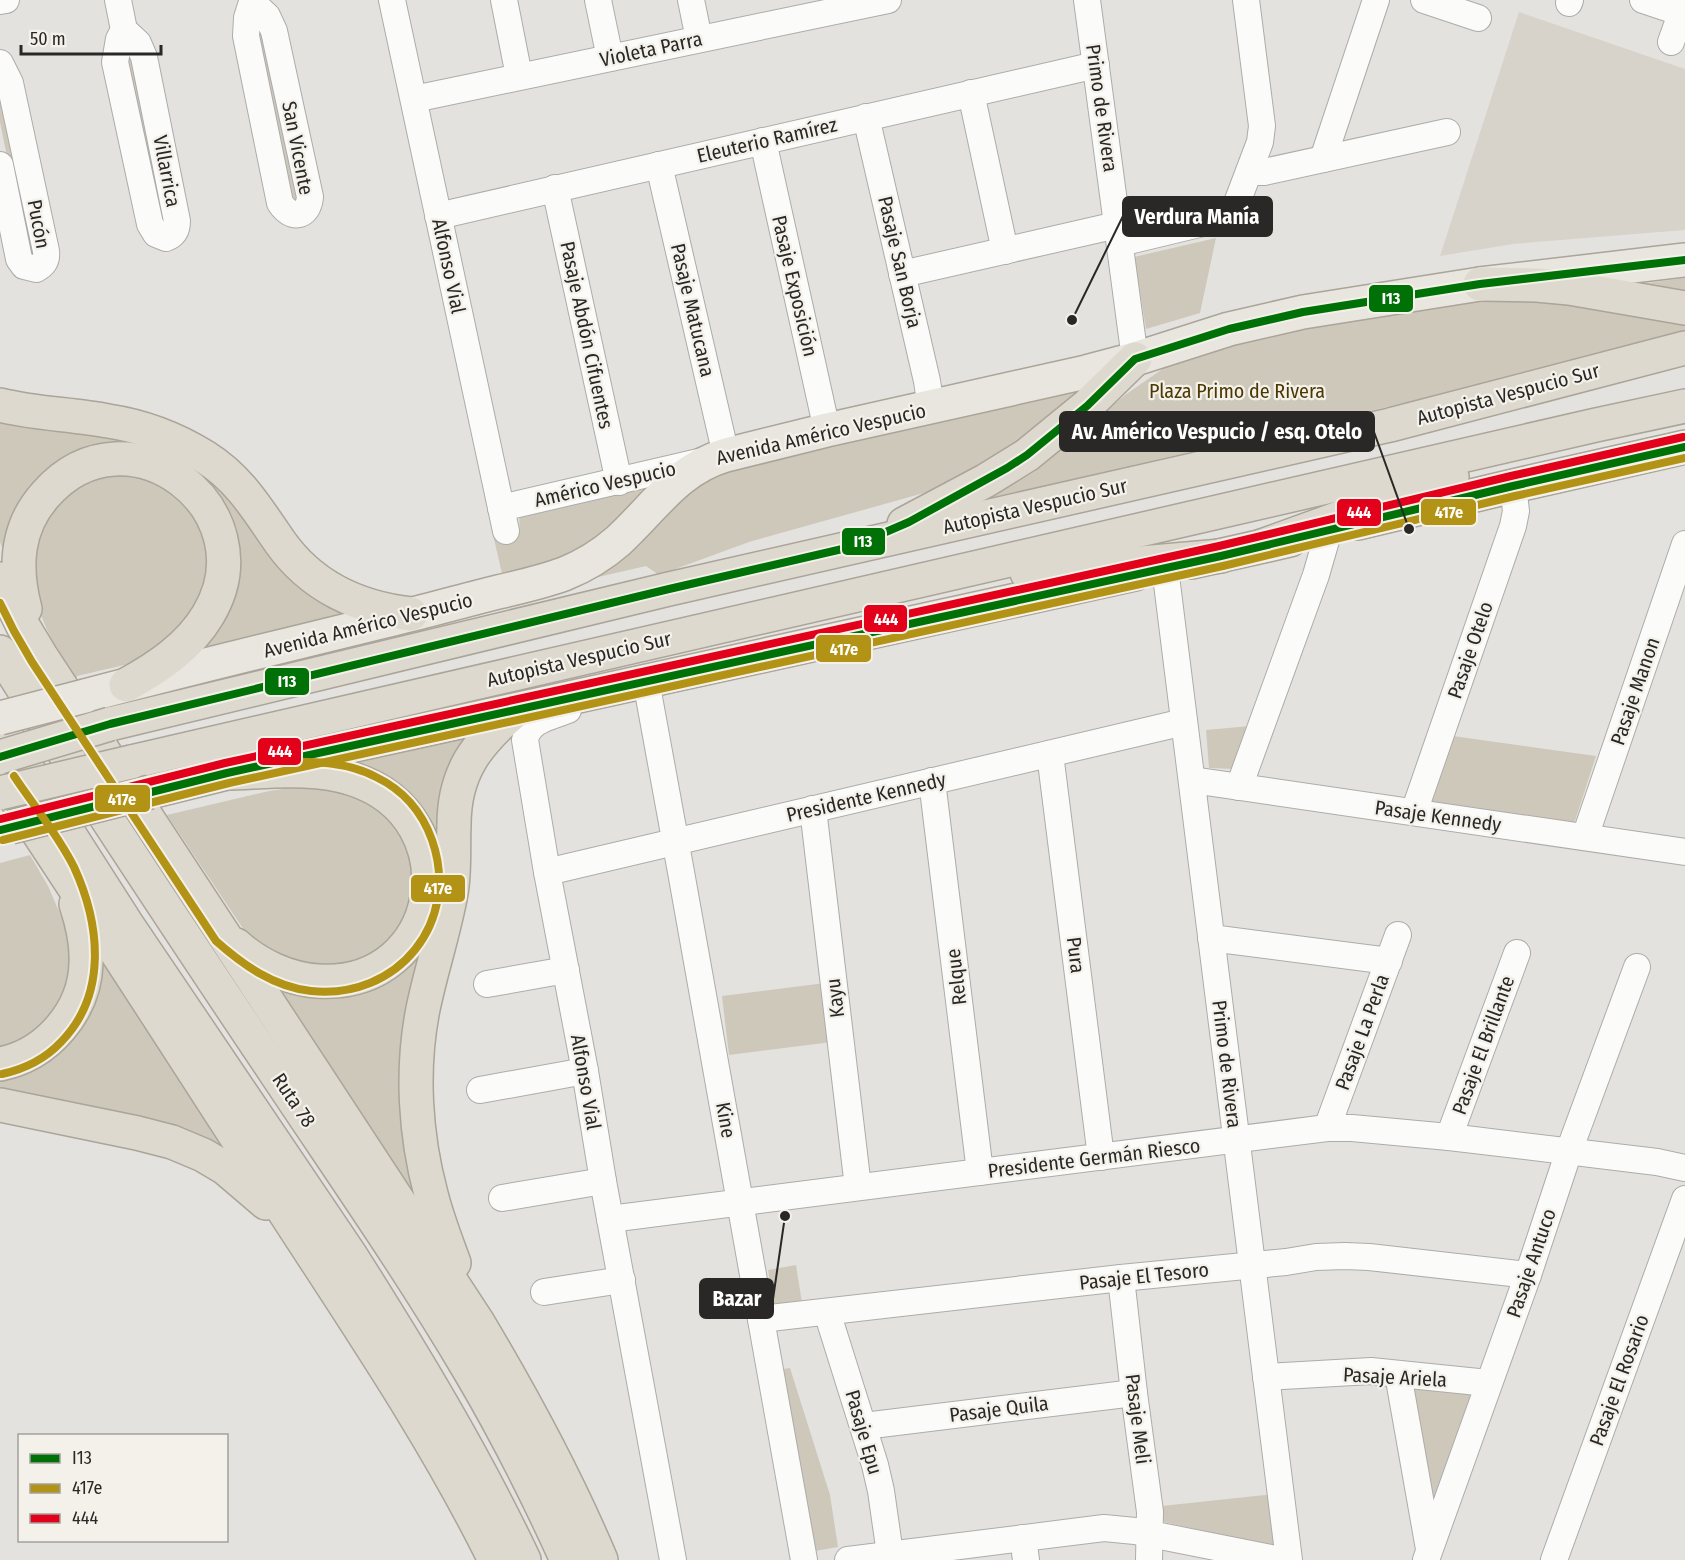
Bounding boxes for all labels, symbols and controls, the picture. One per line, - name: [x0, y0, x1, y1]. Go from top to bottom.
- scale bar: [21, 18, 160, 56]
- street label: Violeta Parra: [598, 26, 704, 72]
- text: 50 m: [30, 28, 66, 50]
- street label: Primo de Rivera: [1081, 43, 1123, 173]
- street label: San Vicente: [277, 99, 319, 197]
- street label: Eleuterio Ramírez: [695, 112, 840, 168]
- street label: Villarrica: [148, 133, 186, 209]
- street label: Pasaje San Borja: [873, 194, 927, 330]
- street label: Pucón: [22, 197, 56, 251]
- callout: Verdura Manía: [1123, 197, 1272, 236]
- text: Verdura Manía: [1134, 204, 1259, 230]
- street label: Pasaje Exposición: [767, 213, 823, 359]
- street label: Alfonso Vial: [427, 216, 471, 316]
- street label: Pasaje Abdón Cifuentes: [555, 239, 619, 431]
- street label: Pasaje Matucana: [666, 241, 720, 379]
- line badge: I13: [1368, 284, 1414, 313]
- text: I13: [1382, 289, 1401, 308]
- street label: Autopista Vespucio Sur: [1414, 358, 1602, 430]
- park label: Plaza Primo de Rivera: [1149, 379, 1325, 403]
- street label: Avenida Américo Vespucio: [714, 398, 928, 470]
- callout: Av. Américo Vespucio / esq. Otelo: [1060, 412, 1374, 451]
- text: Av. Américo Vespucio / esq. Otelo: [1071, 419, 1362, 445]
- street label: Américo Vespucio: [532, 456, 678, 512]
- street label: Autopista Vespucio Sur: [941, 473, 1129, 539]
- line badge: 444: [1336, 498, 1382, 527]
- line badge: 417e: [1420, 498, 1477, 526]
- text: 444: [1347, 503, 1371, 522]
- text: 417e: [1435, 503, 1463, 522]
- line badge: I13: [841, 527, 886, 556]
- text: I13: [854, 532, 873, 551]
- street label: Avenida Américo Vespucio: [261, 587, 475, 663]
- street label: Pasaje Otelo: [1442, 598, 1498, 702]
- line badge: 444: [863, 604, 908, 633]
- text: 444: [874, 610, 898, 629]
- street label: Autopista Vespucio Sur: [485, 626, 673, 692]
- line badge: 417e: [815, 634, 872, 663]
- street label: Pasaje Manon: [1605, 634, 1665, 748]
- text: 417e: [830, 640, 858, 659]
- line badge: I13: [264, 667, 310, 696]
- text: I13: [278, 672, 297, 691]
- line badge: 444: [257, 737, 302, 766]
- text: 444: [268, 742, 292, 761]
- street label: Presidente Kennedy: [784, 767, 948, 827]
- line badge: 417e: [94, 784, 151, 813]
- text: 417e: [108, 790, 136, 809]
- street label: Pasaje Kennedy: [1373, 795, 1503, 837]
- line badge: 417e: [410, 874, 466, 903]
- text: 417e: [424, 879, 452, 898]
- street label: Pura: [1062, 935, 1090, 975]
- street label: Relque: [941, 947, 971, 1007]
- street label: Pasaje La Perla: [1330, 971, 1394, 1093]
- street label: Pasaje El Brillante: [1447, 972, 1519, 1118]
- street label: Kayu: [821, 977, 849, 1019]
- street label: Primo de Rivera: [1207, 999, 1247, 1129]
- street label: Alfonso Vial: [566, 1032, 606, 1132]
- street label: Ruta 78: [267, 1068, 321, 1132]
- street label: Kine: [711, 1100, 741, 1140]
- street label: Presidente Germán Riesco: [986, 1133, 1202, 1183]
- street label: Pasaje Antuco: [1501, 1205, 1561, 1321]
- street label: Pasaje El Tesoro: [1078, 1257, 1210, 1295]
- callout: Bazar: [700, 1279, 773, 1318]
- text: Bazar: [713, 1286, 762, 1312]
- street label: Pasaje El Rosario: [1584, 1311, 1654, 1449]
- street label: Pasaje Ariela: [1342, 1362, 1448, 1392]
- street label: Pasaje Meli: [1121, 1372, 1155, 1466]
- street label: Pasaje Epu: [840, 1387, 888, 1477]
- street label: Pasaje Quila: [948, 1391, 1050, 1427]
- legend: [18, 1434, 228, 1542]
- text: I13: [72, 1447, 92, 1469]
- text: 417e: [72, 1477, 103, 1499]
- text: 444: [72, 1507, 98, 1529]

